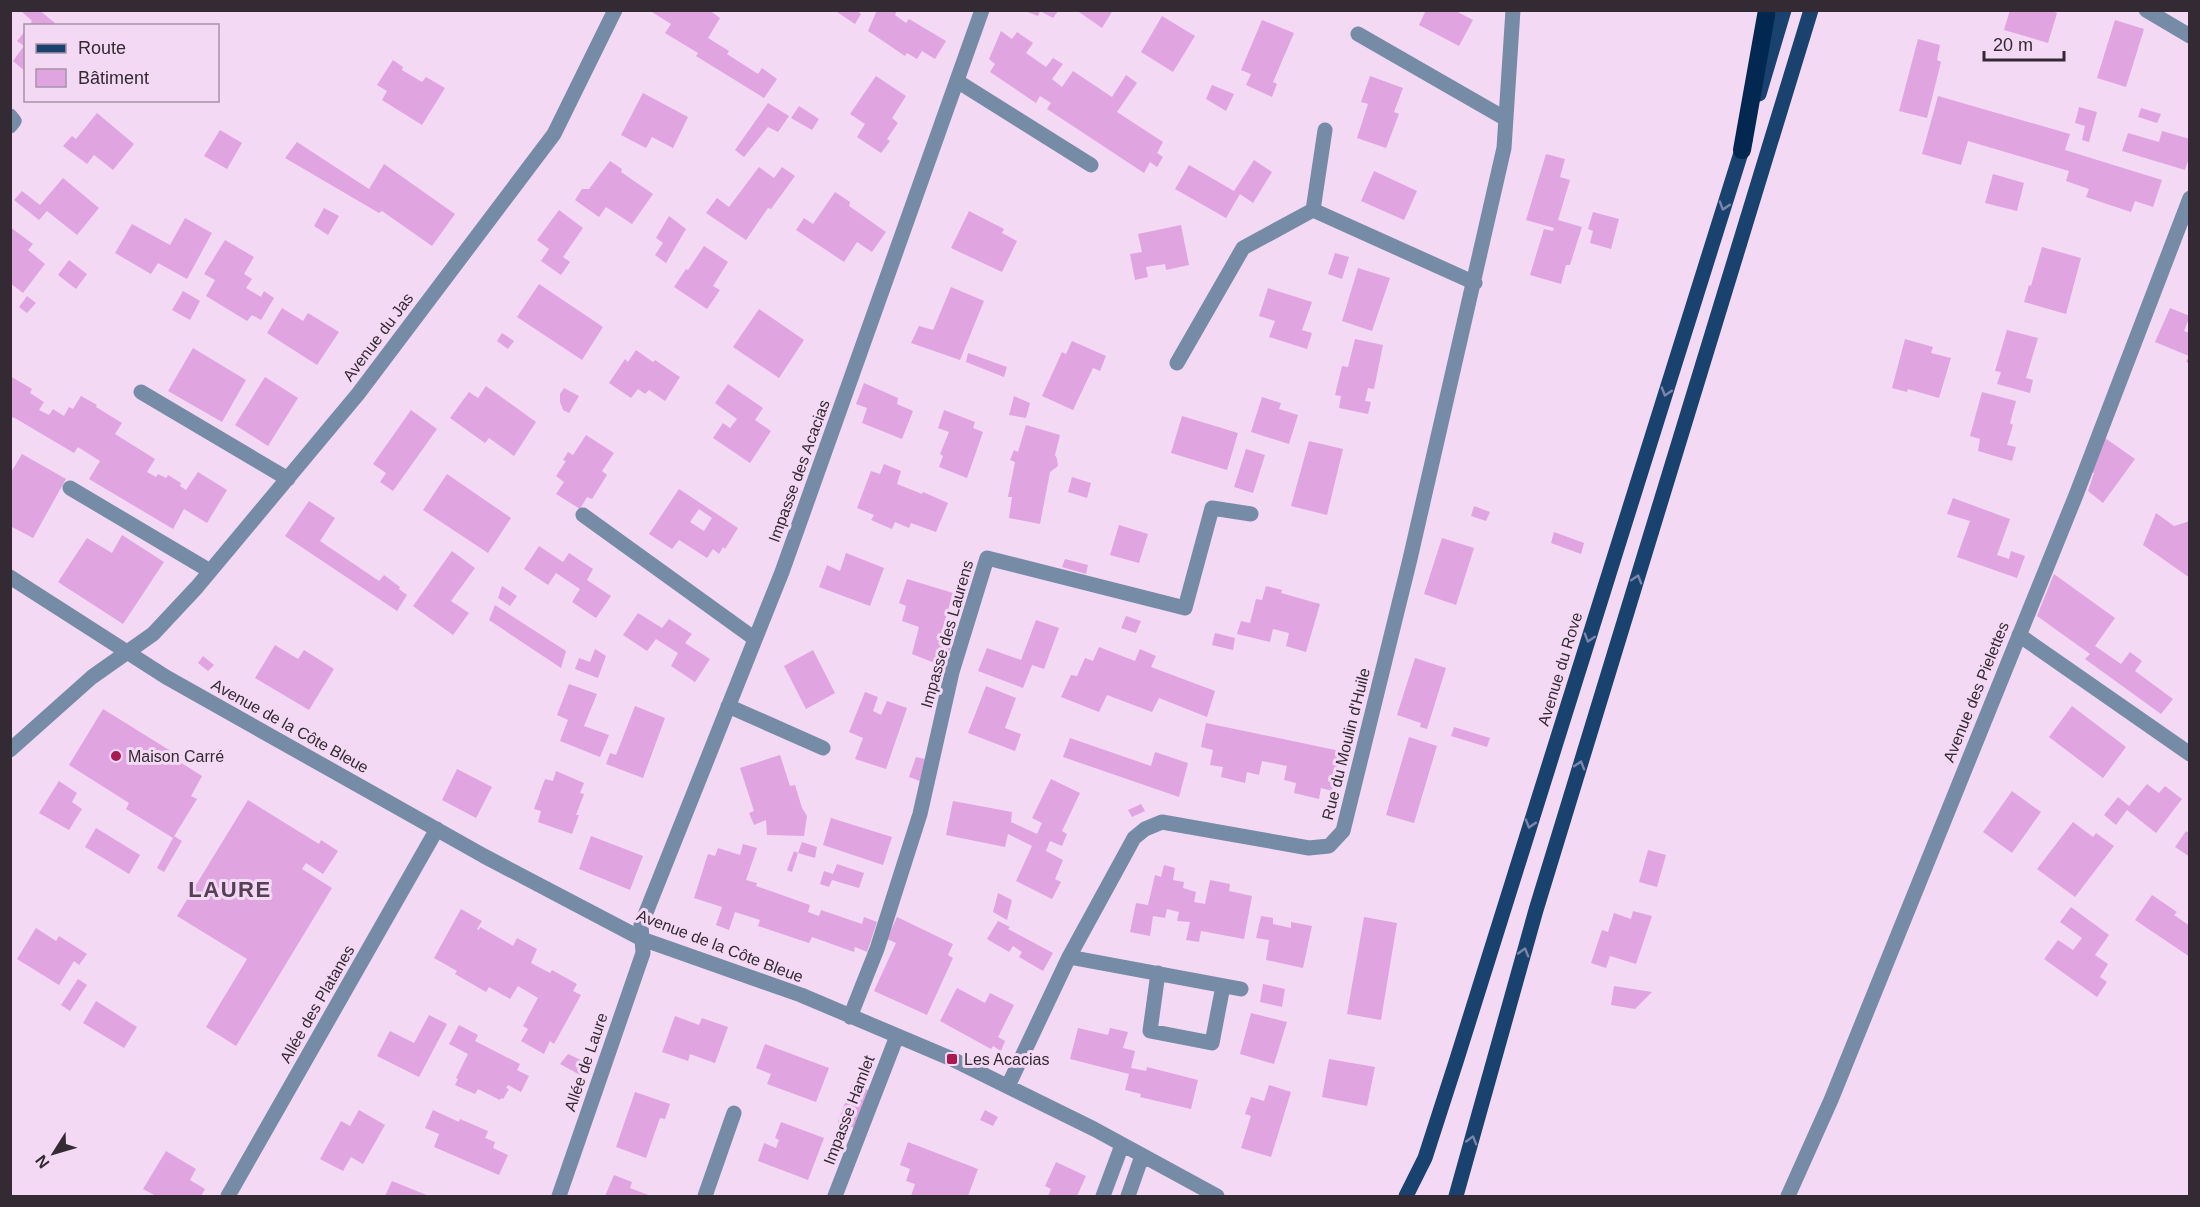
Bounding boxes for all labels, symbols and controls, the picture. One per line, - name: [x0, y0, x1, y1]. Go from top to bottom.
- legend: [24, 24, 219, 102]
- scale bar: [1984, 24, 2064, 62]
- text: 20 m: [1993, 35, 2033, 55]
- text: Route: [78, 38, 126, 58]
- text: Bâtiment: [78, 68, 149, 88]
- one-way arrow: [1719, 200, 1731, 211]
- street label: Avenue du Jas: [339, 290, 417, 384]
- one-way arrow: [1661, 386, 1673, 397]
- street label: Impasse des Acacias: [765, 397, 833, 545]
- street label: Impasse des Laurens: [918, 558, 976, 710]
- one-way arrow: [1630, 574, 1642, 585]
- street label: Avenue du Rove: [1535, 610, 1585, 728]
- street label: Avenue des Pielettes: [1940, 619, 2012, 765]
- one-way arrow: [1584, 632, 1596, 643]
- street label: Rue du Moulin d'Huile: [1319, 666, 1373, 822]
- street label: Avenue de la Côte Bleue: [209, 676, 371, 776]
- place label: Maison Carré: [128, 748, 224, 765]
- marker: Maison Carré: [109, 749, 123, 763]
- one-way arrow: [1573, 761, 1585, 771]
- one-way arrow: [1525, 818, 1538, 829]
- district label: LAURE: [188, 877, 272, 902]
- street label: Avenue de la Côte Bleue: [634, 906, 806, 986]
- street label: Allée des Platanes: [277, 942, 357, 1066]
- one-way arrow: [1517, 947, 1529, 958]
- street label: Allée de Laure: [561, 1010, 611, 1114]
- place label: Les Acacias: [964, 1051, 1049, 1068]
- street label: Impasse Hamlet: [820, 1052, 878, 1167]
- marker: Les Acacias: [945, 1052, 959, 1066]
- north arrow: [24, 1123, 84, 1183]
- one-way arrow: [1465, 1135, 1477, 1146]
- text: N: [32, 1152, 53, 1171]

